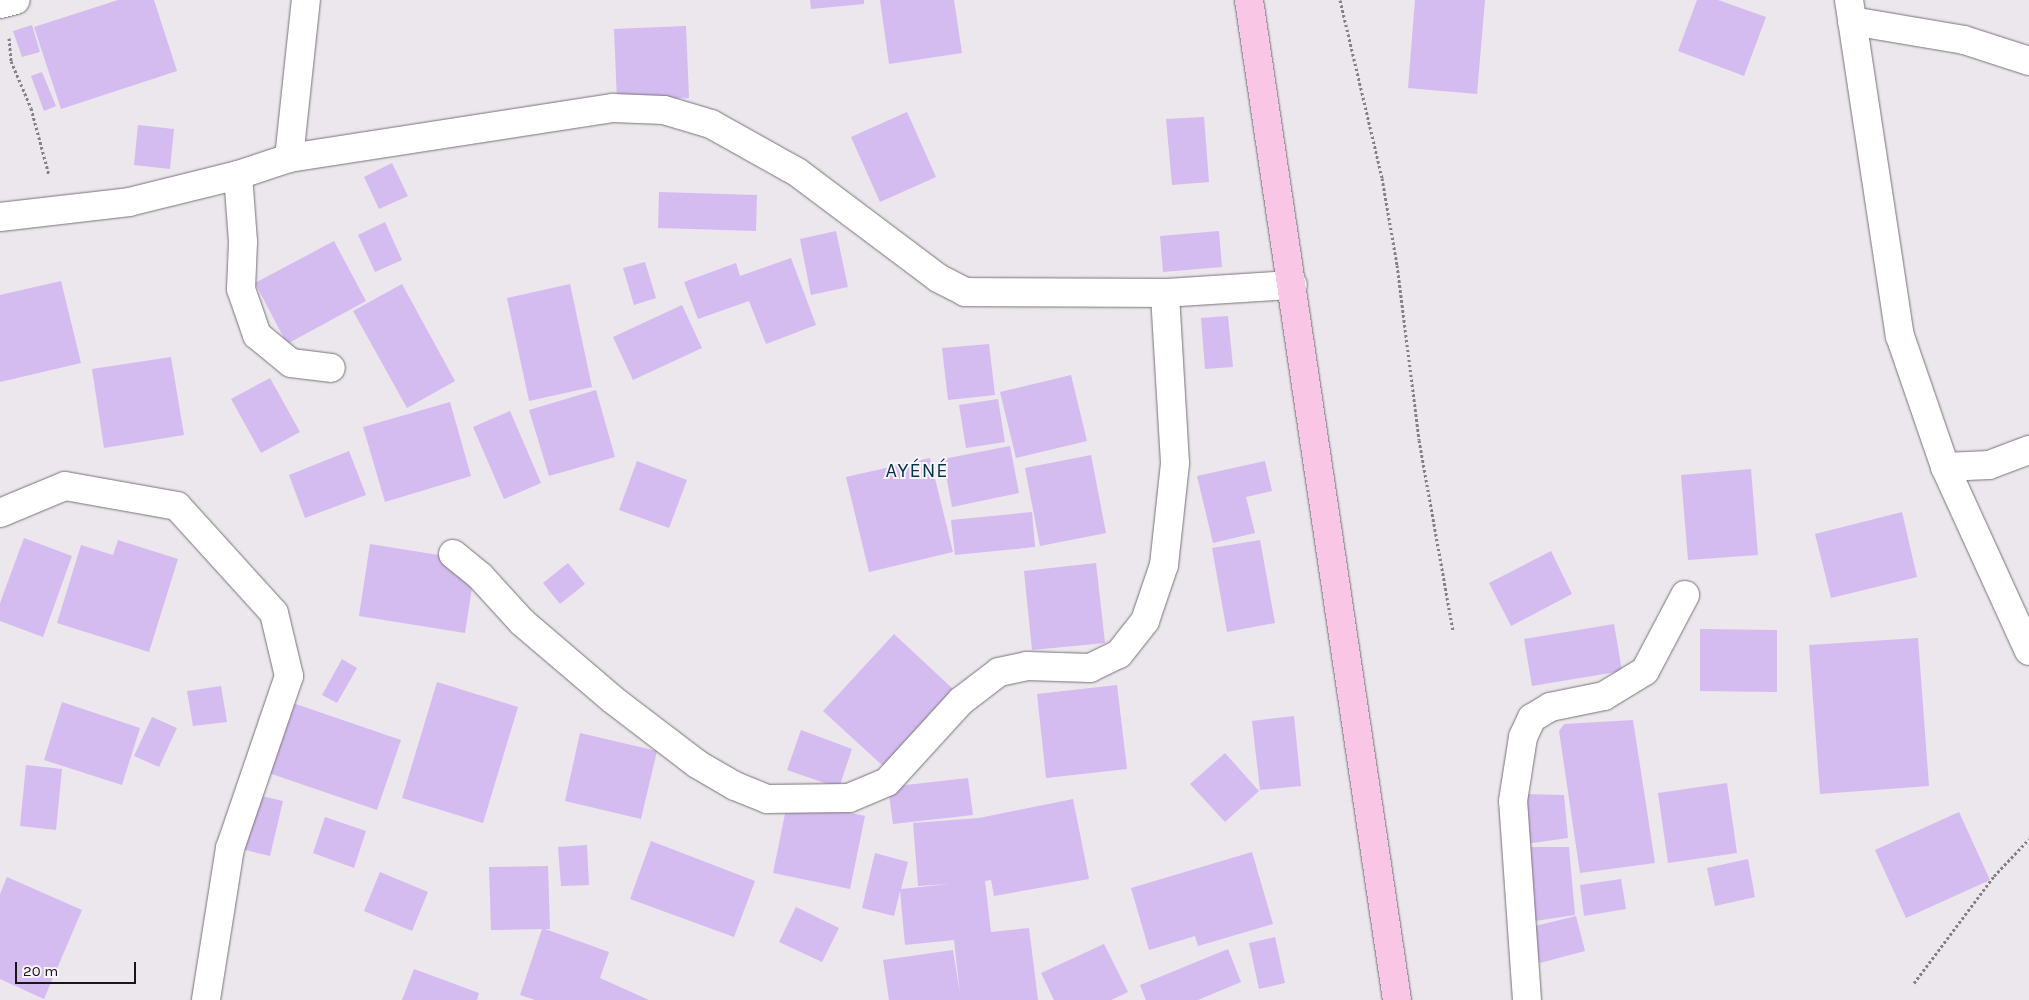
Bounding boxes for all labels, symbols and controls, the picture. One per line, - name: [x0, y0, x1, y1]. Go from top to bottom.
- district label: AYÉNÉ: [885, 458, 949, 482]
- scale bar: [18, 952, 139, 984]
- text: 20 m: [23, 962, 58, 980]

